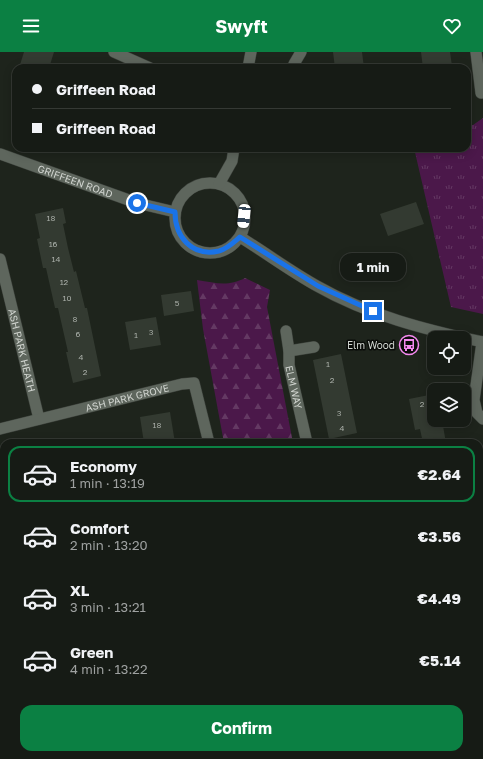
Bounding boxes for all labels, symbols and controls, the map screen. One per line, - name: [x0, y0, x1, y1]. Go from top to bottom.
- icon: menu: [20, 15, 42, 37]
- text: Swyft: [215, 15, 268, 37]
- icon: heart: [441, 15, 463, 37]
- text: Griffeen Road: [56, 80, 156, 98]
- text: Griffeen Road: [56, 119, 156, 137]
- street label: GRIFFEEN ROAD: [36, 162, 115, 200]
- route start: [128, 194, 146, 212]
- car: [237, 203, 251, 229]
- house number: 18: [47, 213, 55, 223]
- house number: 16: [49, 239, 58, 249]
- callout: 1 min: [340, 253, 406, 281]
- house number: 14: [52, 254, 60, 264]
- text: 1 min: [357, 259, 389, 275]
- house number: 12: [60, 277, 69, 287]
- house number: 10: [63, 293, 71, 303]
- house number: 5: [175, 298, 180, 308]
- route end: [364, 302, 382, 320]
- street label: ASH PARK HEATH: [6, 308, 38, 393]
- house number: 8: [73, 314, 78, 324]
- house number: 3: [149, 327, 154, 337]
- house number: 6: [76, 329, 81, 339]
- house number: 1: [134, 330, 138, 340]
- map controls: [427, 331, 471, 427]
- button: locate: [427, 331, 471, 375]
- bus stop icon: Elm Wood: [398, 334, 420, 356]
- place label: Elm Wood: [347, 339, 395, 351]
- house number: 4: [79, 352, 84, 362]
- house number: 1: [326, 359, 330, 369]
- street label: ELM WAY: [283, 364, 305, 411]
- house number: 2: [83, 367, 88, 377]
- house number: 2: [330, 375, 335, 385]
- street label: ASH PARK GROVE: [84, 381, 170, 414]
- button: layers: [427, 383, 471, 427]
- house number: 2: [420, 399, 425, 409]
- house number: 3: [337, 408, 342, 418]
- house number: 18: [153, 420, 161, 430]
- house number: 4: [340, 423, 345, 433]
- icon: car: [22, 456, 58, 492]
- text: Economy: [70, 457, 137, 475]
- text: €2.64: [418, 465, 461, 483]
- text: 1 min · 13:19: [70, 475, 145, 491]
- icon: car: [22, 518, 58, 554]
- text: Comfort: [70, 519, 129, 537]
- text: €3.56: [418, 527, 461, 545]
- text: 2 min · 13:20: [70, 537, 148, 553]
- icon: car: [22, 580, 58, 616]
- text: XL: [70, 581, 89, 599]
- text: €4.49: [417, 589, 461, 607]
- text: 3 min · 13:21: [70, 599, 146, 615]
- icon: car: [22, 642, 58, 678]
- text: Green: [70, 643, 113, 661]
- text: €5.14: [419, 651, 461, 669]
- text: 4 min · 13:22: [70, 661, 147, 677]
- button: Confirm: [20, 705, 463, 751]

